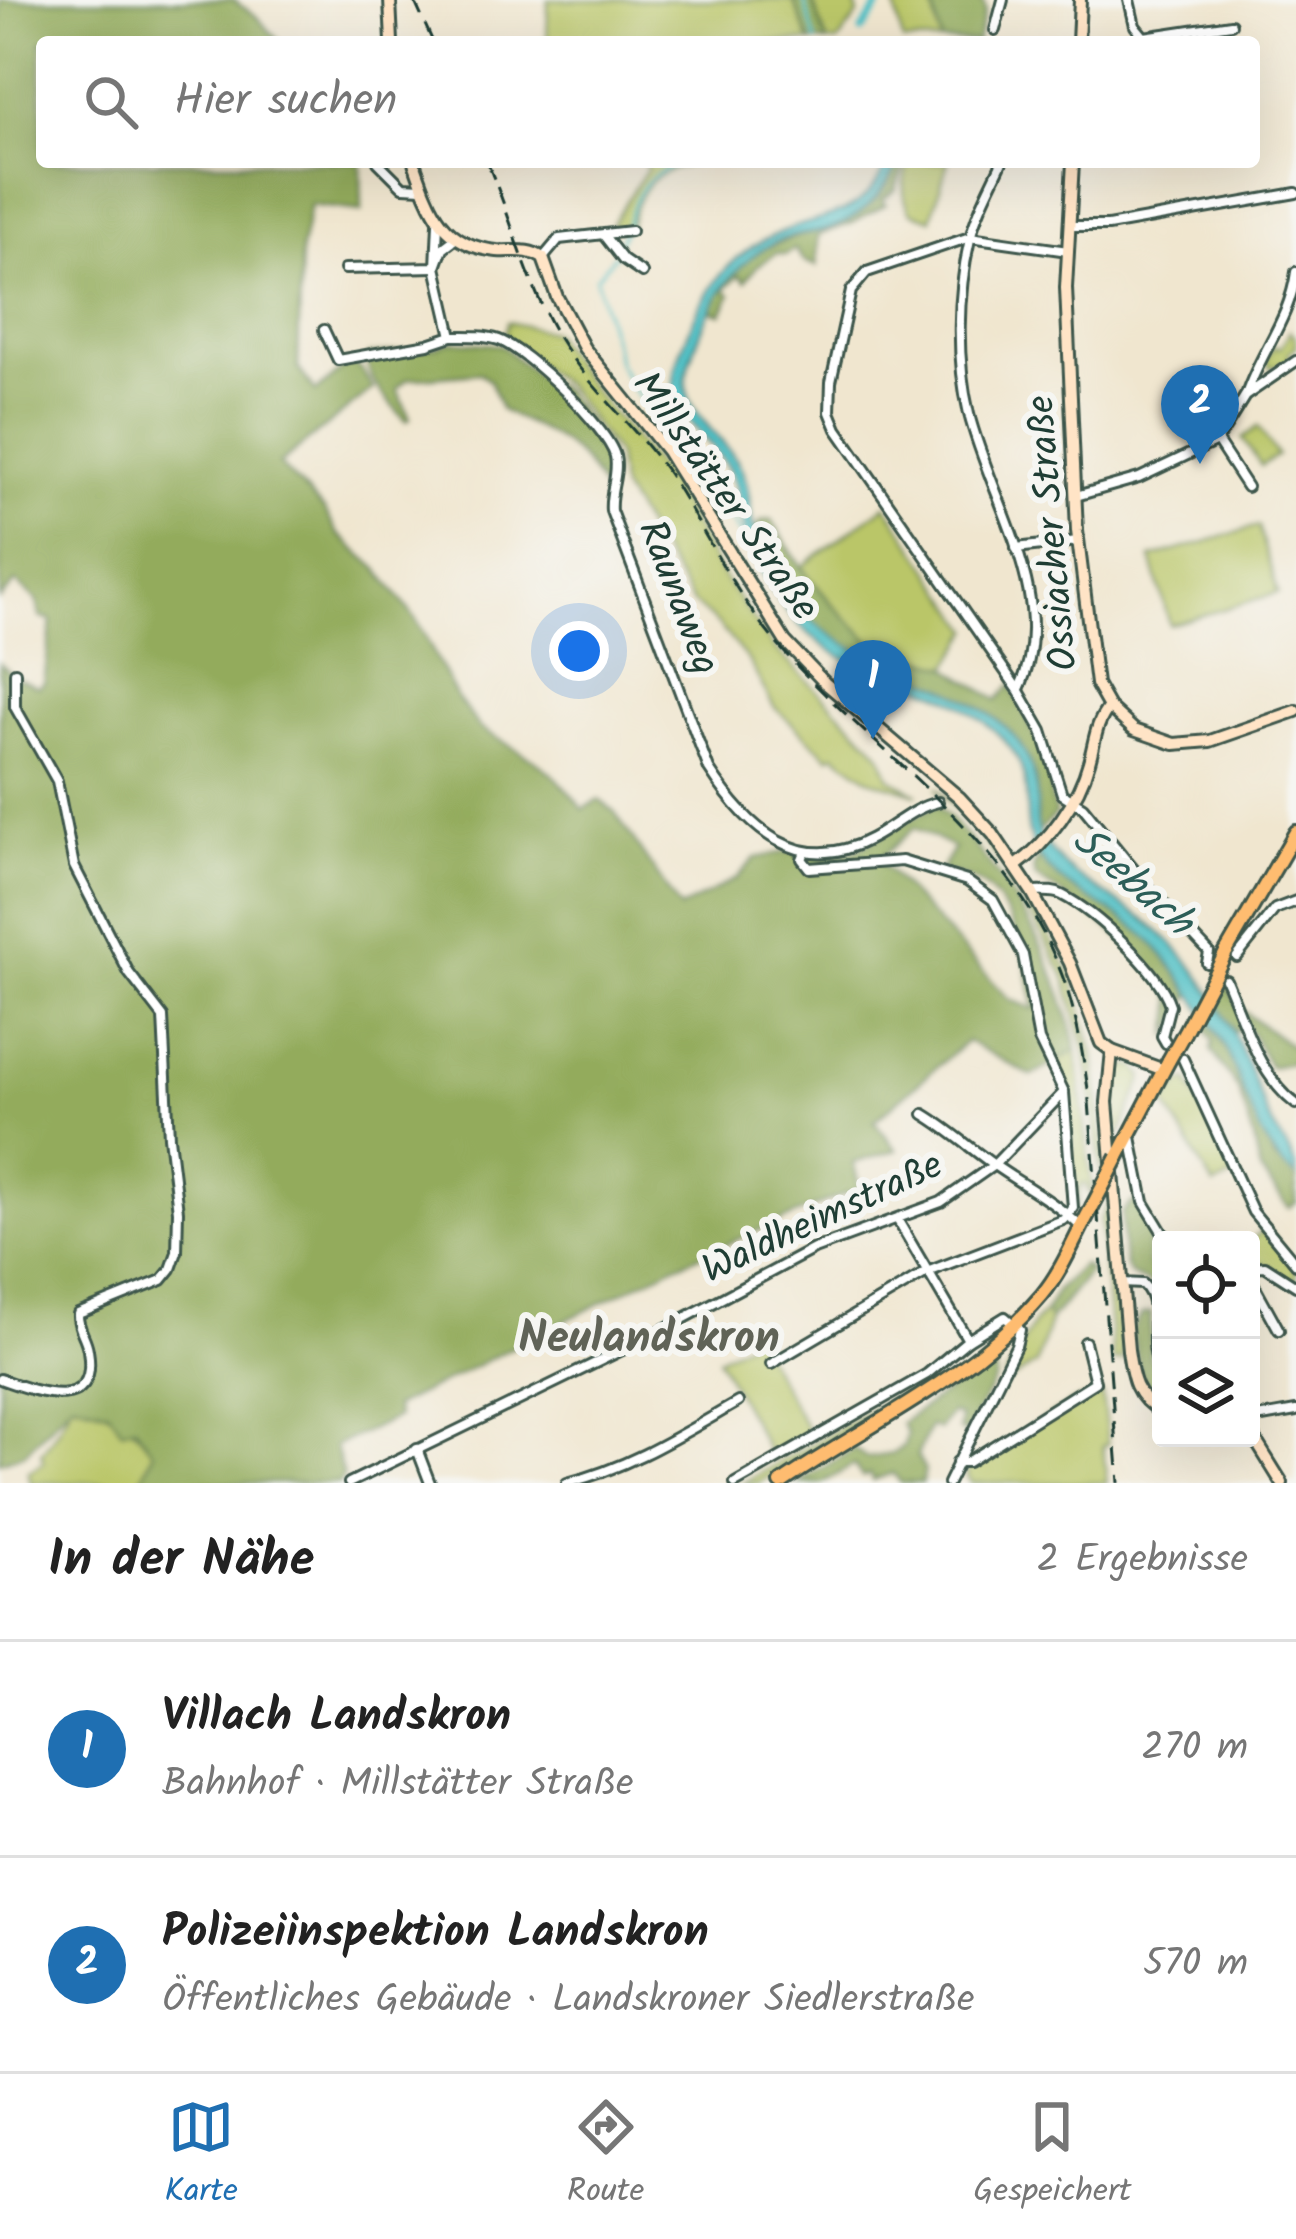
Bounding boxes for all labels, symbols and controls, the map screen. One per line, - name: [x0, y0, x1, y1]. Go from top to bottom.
- search box: [36, 36, 1260, 168]
- text: Hier suchen: [174, 66, 397, 138]
- icon: search: [78, 69, 144, 135]
- street label: Millstätter Straße: [615, 359, 833, 635]
- pin: 2: [1161, 365, 1239, 464]
- street label: Ossiacher Straße: [1011, 393, 1097, 673]
- street label: Raunaweg: [619, 512, 735, 684]
- your location: [549, 621, 609, 681]
- pin: 1: [834, 640, 912, 739]
- water label: Seebach: [1056, 810, 1211, 956]
- street label: Waldheimstraße: [692, 1136, 954, 1302]
- map controls: [1152, 1231, 1260, 1447]
- button: locate: [1152, 1231, 1260, 1339]
- district label: Neulandskron: [518, 1304, 780, 1376]
- button: layers: [1152, 1339, 1260, 1447]
- text: In der Nähe: [48, 1521, 314, 1602]
- text: 2 Ergebnisse: [1037, 1530, 1248, 1592]
- text: Villach Landskron: [162, 1682, 511, 1754]
- text: 1: [81, 1718, 93, 1780]
- text: 270 m: [1141, 1718, 1248, 1780]
- text: Bahnhof · Millstätter Straße: [162, 1754, 634, 1816]
- text: Polizeiinspektion Landskron: [162, 1898, 709, 1970]
- text: 2: [76, 1934, 98, 1996]
- text: 570 m: [1143, 1934, 1248, 1996]
- text: Öffentliches Gebäude · Landskroner Siedlerstraße: [162, 1970, 975, 2032]
- tab: Karte: [164, 2094, 238, 2219]
- tab: Route: [567, 2094, 644, 2219]
- tab: Gespeichert: [973, 2094, 1132, 2219]

